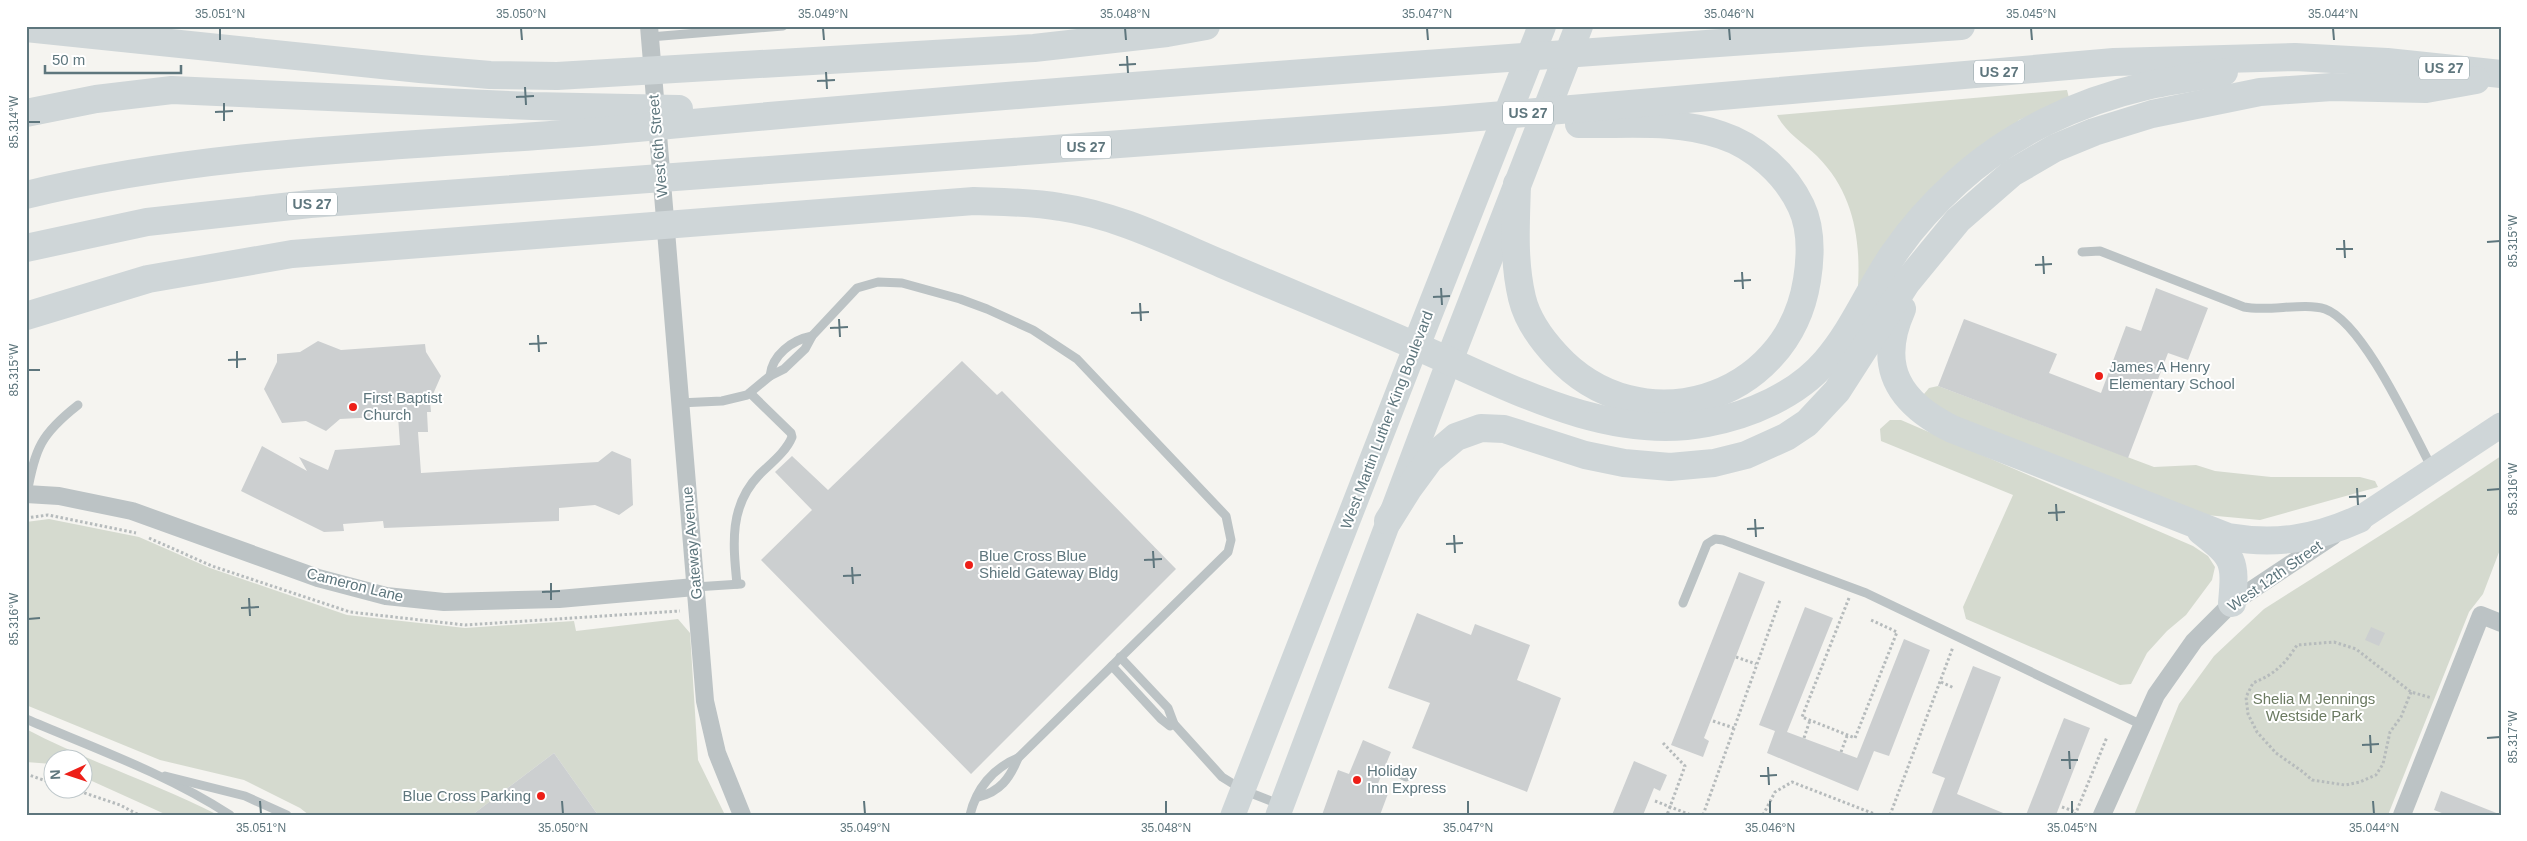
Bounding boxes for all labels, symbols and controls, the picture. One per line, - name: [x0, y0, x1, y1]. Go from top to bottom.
- text: 35.051°N: [195, 7, 245, 21]
- text: 35.050°N: [496, 7, 546, 21]
- text: 35.049°N: [798, 7, 848, 21]
- text: 35.048°N: [1100, 7, 1150, 21]
- text: 35.047°N: [1402, 7, 1452, 21]
- text: 35.046°N: [1704, 7, 1754, 21]
- text: 35.045°N: [2006, 7, 2056, 21]
- text: 35.044°N: [2308, 7, 2358, 21]
- scale bar: [45, 42, 181, 74]
- text: 50 m: [52, 51, 85, 68]
- road number: US 27: [2419, 56, 2469, 80]
- road number: US 27: [1974, 61, 2024, 84]
- street label: West 6th Street: [644, 93, 670, 198]
- text: 85.314°W: [7, 95, 21, 148]
- road number: US 27: [1503, 102, 1553, 125]
- road number: US 27: [1061, 136, 1111, 158]
- road number: US 27: [287, 192, 337, 215]
- text: 85.315°W: [2506, 214, 2520, 267]
- street label: West Martin Luther King Boulevard: [1337, 308, 1436, 531]
- text: 85.315°W: [7, 343, 21, 396]
- place label: James A Henry Elementary School: [2109, 358, 2235, 392]
- marker: James A Henry Elementary School: [2093, 370, 2105, 382]
- place label: First Baptist Church: [363, 389, 443, 423]
- marker: First Baptist Church: [347, 401, 359, 413]
- text: 85.316°W: [2506, 462, 2520, 515]
- street label: Gateway Avenue: [678, 486, 705, 600]
- street label: West 12th Street: [2224, 536, 2326, 615]
- place label: Blue Cross Blue Shield Gateway Bldg: [979, 547, 1118, 581]
- marker: Blue Cross Blue Shield Gateway Bldg: [963, 559, 975, 571]
- street label: Cameron Lane: [305, 564, 405, 605]
- text: 85.316°W: [7, 592, 21, 645]
- park label: Shelia M Jennings Westside Park: [2253, 690, 2375, 724]
- text: 85.317°W: [2506, 710, 2520, 763]
- north arrow: [42, 748, 92, 798]
- place label: Holiday Inn Express: [1367, 762, 1446, 796]
- text: N: [47, 769, 63, 780]
- marker: Holiday Inn Express: [1351, 774, 1363, 786]
- place label: Blue Cross Parking: [403, 787, 531, 804]
- marker: Blue Cross Parking: [535, 790, 547, 802]
- text: 35.051°N: [236, 821, 286, 835]
- text: 35.050°N: [538, 821, 588, 835]
- text: 35.049°N: [840, 821, 890, 835]
- text: 35.048°N: [1141, 821, 1191, 835]
- text: 35.047°N: [1443, 821, 1493, 835]
- text: 35.046°N: [1745, 821, 1795, 835]
- text: 35.045°N: [2047, 821, 2097, 835]
- text: 35.044°N: [2349, 821, 2399, 835]

